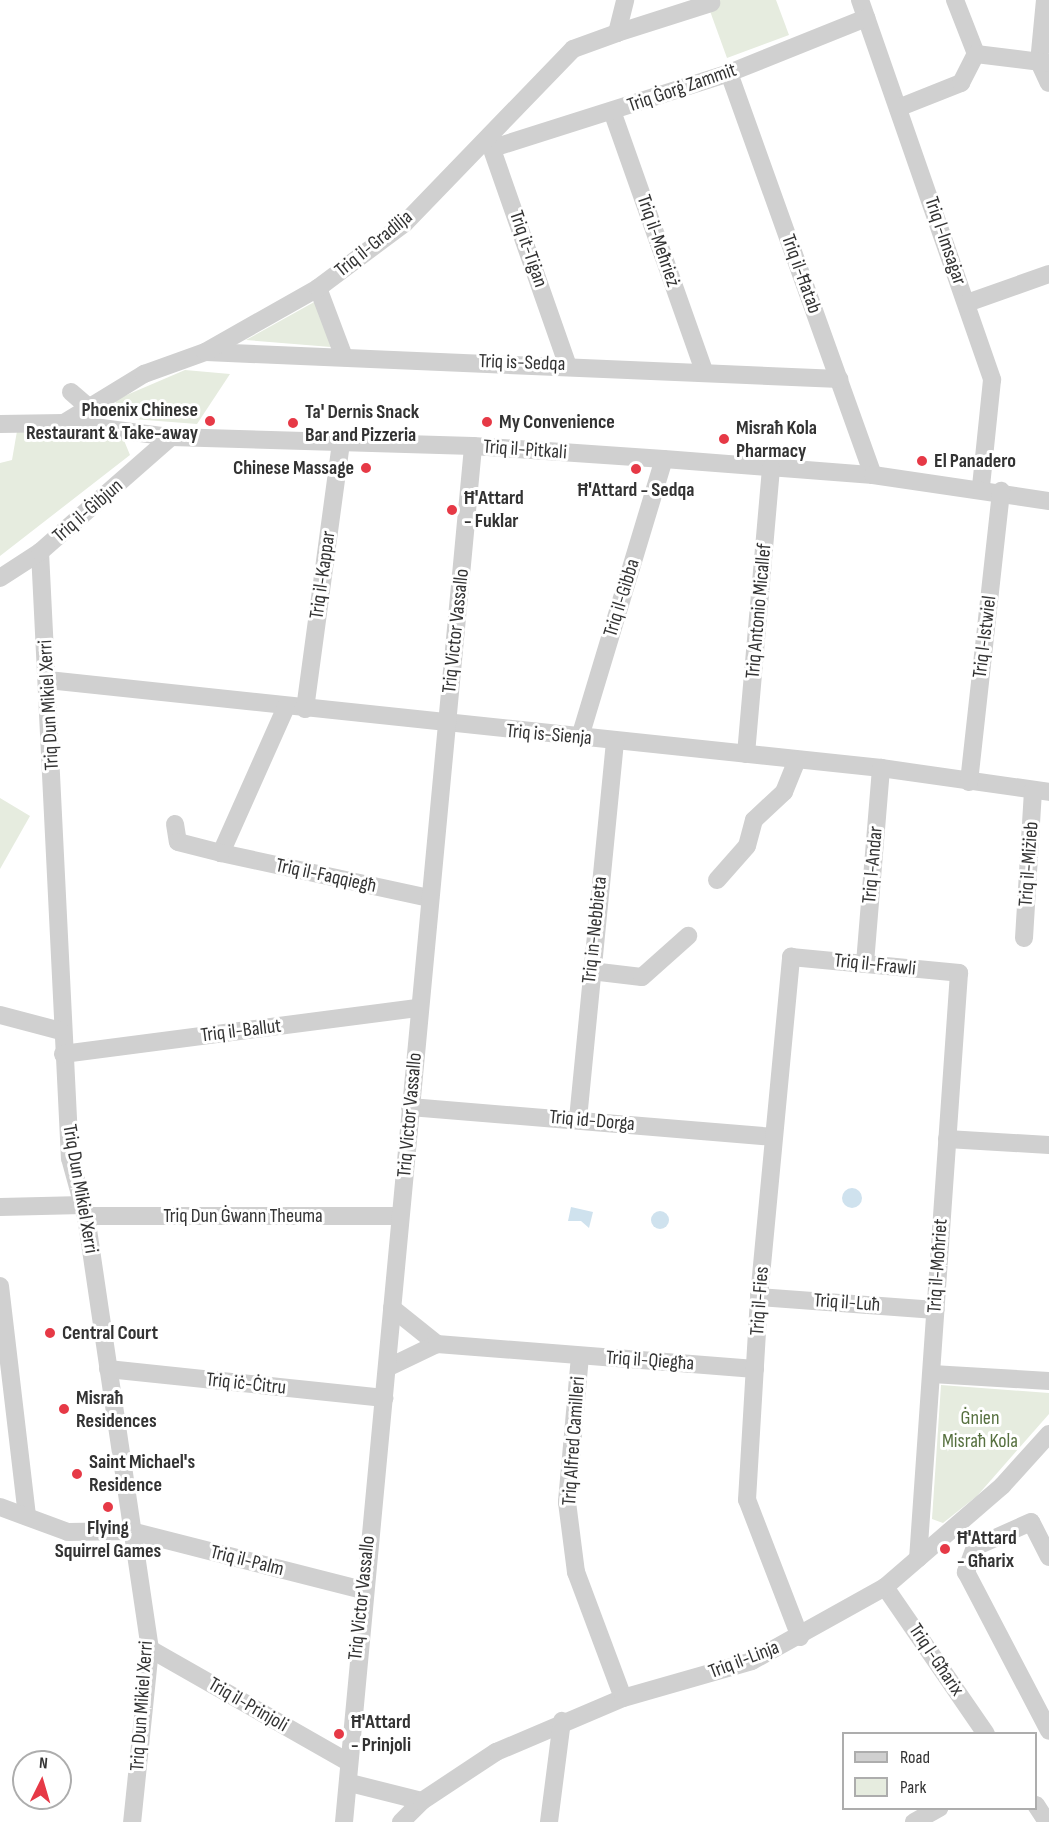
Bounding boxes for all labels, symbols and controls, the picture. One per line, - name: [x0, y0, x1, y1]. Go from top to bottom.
- street label: Triq Ġorġ Zammit: [624, 58, 740, 118]
- street label: Triq il-Meħrież: [631, 192, 685, 290]
- street label: Triq l-Imsaġar: [919, 194, 971, 288]
- street label: Triq il-Gradilja: [330, 205, 418, 283]
- street label: Triq it-Tiġan: [504, 207, 552, 291]
- street label: Triq il-Ħatab: [776, 231, 826, 317]
- street label: Triq is-Sedqa: [478, 349, 566, 377]
- place label: Phoenix Chinese Restaurant & Take-away: [26, 398, 198, 445]
- place label: Ta' Dernis Snack Bar and Pizzeria: [305, 400, 419, 447]
- place label: My Convenience: [499, 410, 615, 434]
- marker: Phoenix Chinese Restaurant & Take-away: [203, 414, 217, 428]
- marker: My Convenience: [480, 415, 494, 429]
- marker: Ta' Dernis Snack Bar and Pizzeria: [286, 416, 300, 430]
- place label: Misraħ Kola Pharmacy: [736, 416, 817, 463]
- marker: Misraħ Kola Pharmacy: [717, 432, 731, 446]
- street label: Triq il-Pitkali: [482, 435, 568, 465]
- place label: El Panadero: [934, 449, 1016, 473]
- marker: El Panadero: [915, 454, 929, 468]
- place label: Chinese Massage: [233, 456, 354, 480]
- marker: Chinese Massage: [359, 461, 373, 475]
- marker: Ħ'Attard - Sedqa: [629, 462, 643, 476]
- street label: Triq il-Ġibjun: [48, 474, 128, 548]
- place label: Ħ'Attard - Sedqa: [578, 478, 694, 502]
- place label: Ħ'Attard - Fuklar: [464, 486, 524, 533]
- marker: Ħ'Attard - Fuklar: [445, 503, 459, 517]
- street label: Triq il-Kappar: [305, 529, 341, 621]
- street label: Triq Antonio Micallef: [741, 542, 777, 680]
- street label: Triq il-Gibba: [599, 556, 645, 640]
- street label: Triq Victor Vassallo: [438, 568, 474, 694]
- street label: Triq l-Istwiel: [968, 594, 1002, 680]
- street label: Triq Dun Mikiel Xerri: [34, 639, 64, 771]
- street label: Triq is-Sienja: [505, 719, 593, 751]
- street label: Triq il-Miżieb: [1014, 821, 1044, 907]
- street label: Triq l-Andar: [858, 825, 888, 905]
- street label: Triq il-Faqqiegħ: [273, 854, 379, 898]
- street label: Triq in-Nebbieta: [577, 875, 613, 985]
- street label: Triq il-Frawli: [833, 949, 917, 981]
- street label: Triq il-Ballut: [199, 1014, 283, 1048]
- street label: Triq Victor Vassallo: [393, 1052, 427, 1178]
- street label: Triq id-Dorga: [548, 1105, 636, 1137]
- street label: Triq Dun Mikiel Xerri: [57, 1123, 103, 1255]
- street label: Triq Dun Ġwann Theuma: [163, 1204, 323, 1228]
- street label: Triq il-Moħriet: [923, 1218, 953, 1314]
- street label: Triq il-Fies: [746, 1266, 774, 1336]
- street label: Triq il-Luħ: [813, 1289, 881, 1317]
- place label: Central Court: [62, 1321, 158, 1345]
- marker: Central Court: [43, 1326, 57, 1340]
- street label: Triq il-Qiegħa: [605, 1346, 695, 1376]
- street label: Triq iċ-Ċitru: [205, 1368, 287, 1400]
- street label: Triq Alfred Camilleri: [558, 1376, 590, 1506]
- place label: Misraħ Residences: [76, 1386, 157, 1433]
- marker: Misraħ Residences: [57, 1402, 71, 1416]
- park label: Ġnien Misraħ Kola: [942, 1407, 1018, 1454]
- place label: Saint Michael's Residence: [89, 1450, 195, 1497]
- marker: Saint Michael's Residence: [70, 1467, 84, 1481]
- marker: Flying Squirrel Games: [101, 1500, 115, 1514]
- place label: Flying Squirrel Games: [55, 1516, 161, 1563]
- place label: Ħ'Attard - Għarix: [957, 1526, 1017, 1573]
- street label: Triq Victor Vassallo: [344, 1535, 380, 1661]
- street label: Triq il-Palm: [208, 1540, 286, 1582]
- marker: Ħ'Attard - Għarix: [938, 1542, 952, 1556]
- street label: Triq l-Għarix: [903, 1619, 969, 1701]
- street label: Triq il-Linja: [705, 1636, 783, 1684]
- street label: Triq Dun Mikiel Xerri: [125, 1640, 159, 1772]
- street label: Triq il-Prinjoli: [204, 1672, 292, 1738]
- place label: Ħ'Attard - Prinjoli: [351, 1710, 411, 1757]
- marker: Ħ'Attard - Prinjoli: [332, 1727, 346, 1741]
- legend: [842, 1732, 1037, 1810]
- text: Road: [900, 1747, 930, 1768]
- north arrow: [12, 1750, 72, 1810]
- text: N: [38, 1754, 49, 1773]
- text: Park: [900, 1777, 926, 1798]

